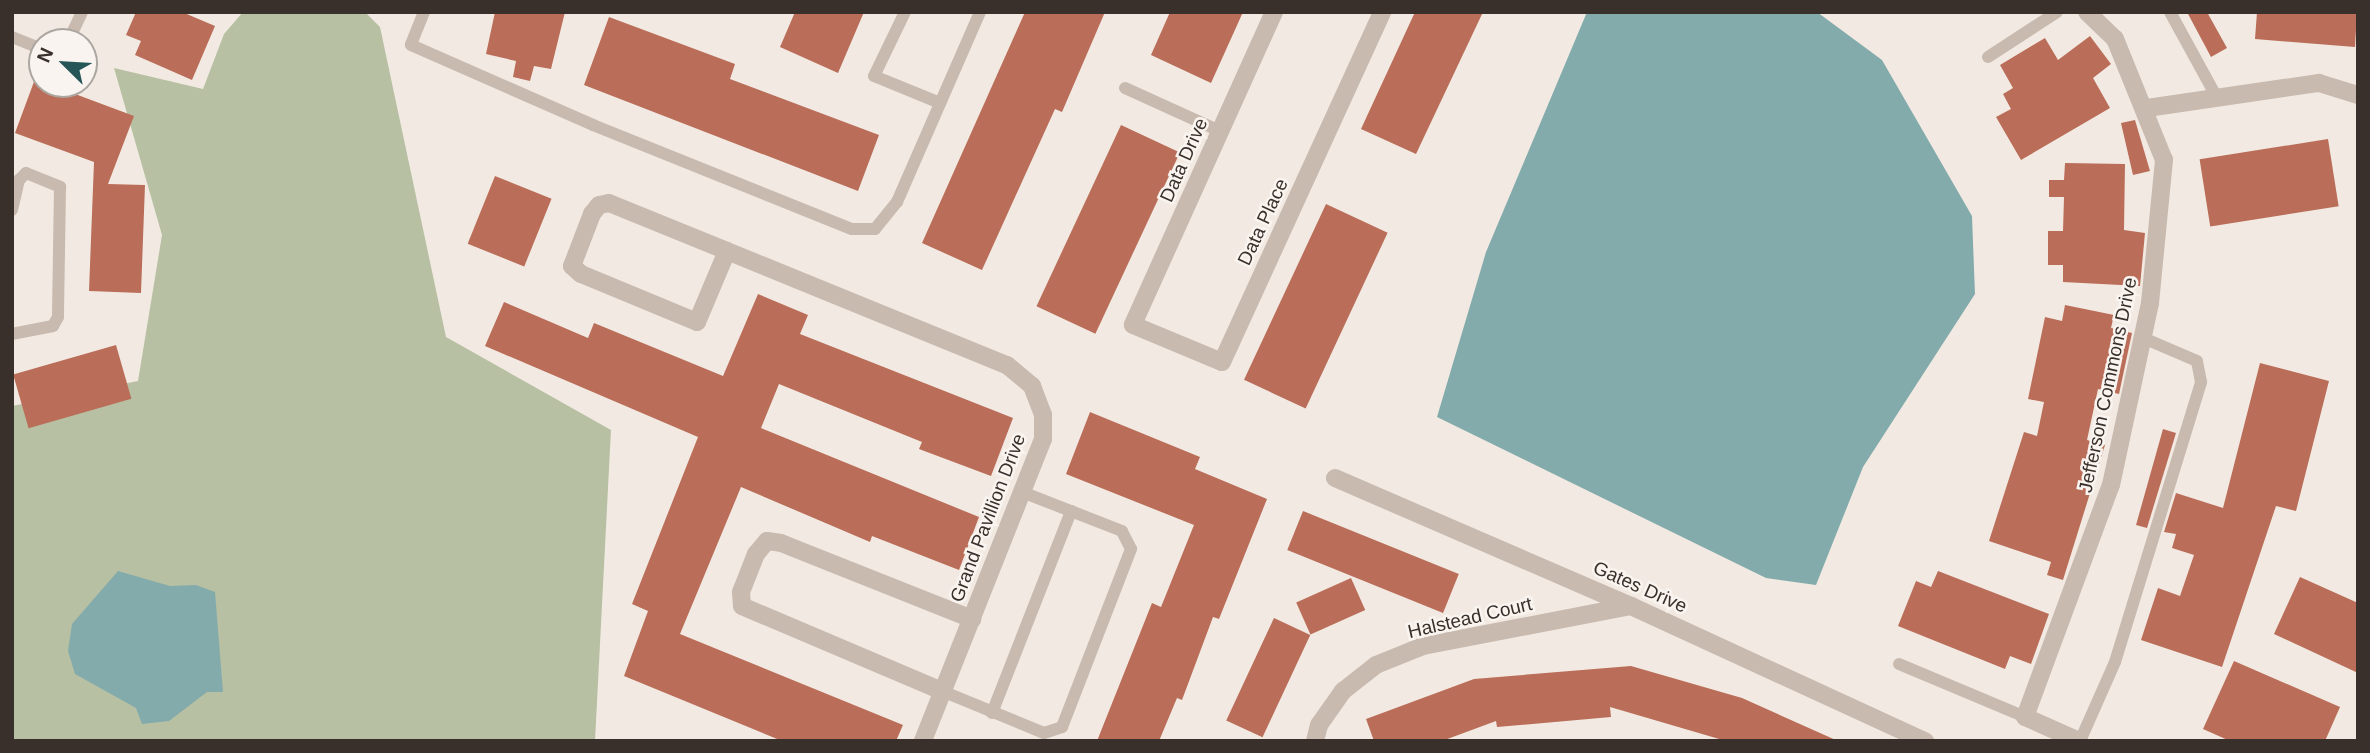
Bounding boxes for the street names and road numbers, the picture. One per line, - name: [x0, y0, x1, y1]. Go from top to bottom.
- street label: Data Drive: [1155, 114, 1213, 206]
- street label: Data Place: [1233, 175, 1293, 269]
- street label: Jefferson Commons Drive: [2074, 275, 2142, 495]
- street label: Grand Pavillion Drive: [945, 431, 1031, 605]
- street label: Gates Drive: [1590, 556, 1690, 618]
- street label: Halstead Court: [1406, 593, 1534, 643]

